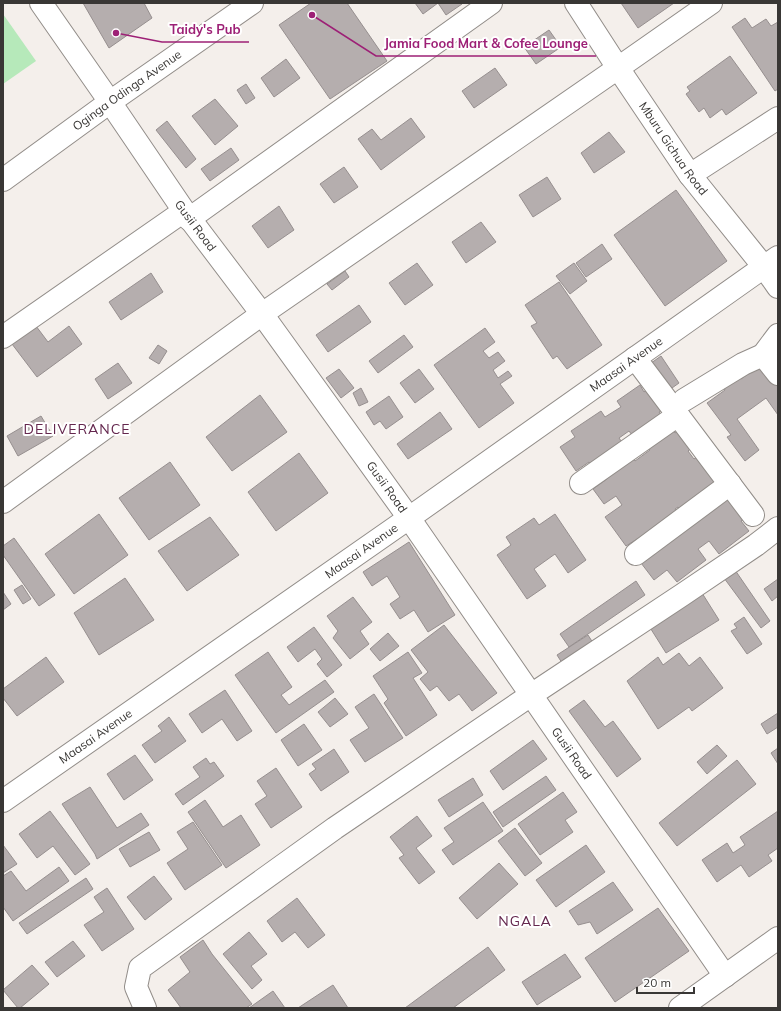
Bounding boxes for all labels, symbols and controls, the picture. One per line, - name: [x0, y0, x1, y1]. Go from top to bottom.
- callout: Taidy's Pub: [162, 17, 249, 42]
- text: Taidy's Pub: [169, 21, 241, 38]
- callout: Jamia Food Mart & Cofee Lounge: [376, 31, 596, 56]
- text: Jamia Food Mart & Cofee Lounge: [384, 35, 588, 51]
- street label: Oginga Odinga Avenue: [69, 47, 184, 134]
- street label: Mburu Gichua Road: [636, 99, 711, 198]
- street label: Gusii Road: [172, 197, 220, 254]
- street label: Maasai Avenue: [587, 333, 665, 395]
- district label: DELIVERANCE: [23, 420, 131, 438]
- street label: Gusii Road: [364, 458, 411, 516]
- street label: Maasai Avenue: [322, 520, 401, 581]
- street label: Maasai Avenue: [56, 705, 135, 767]
- street label: Gusii Road: [549, 724, 595, 782]
- district label: NGALA: [498, 912, 552, 930]
- scale bar: [637, 969, 694, 995]
- text: 20 m: [643, 975, 671, 990]

